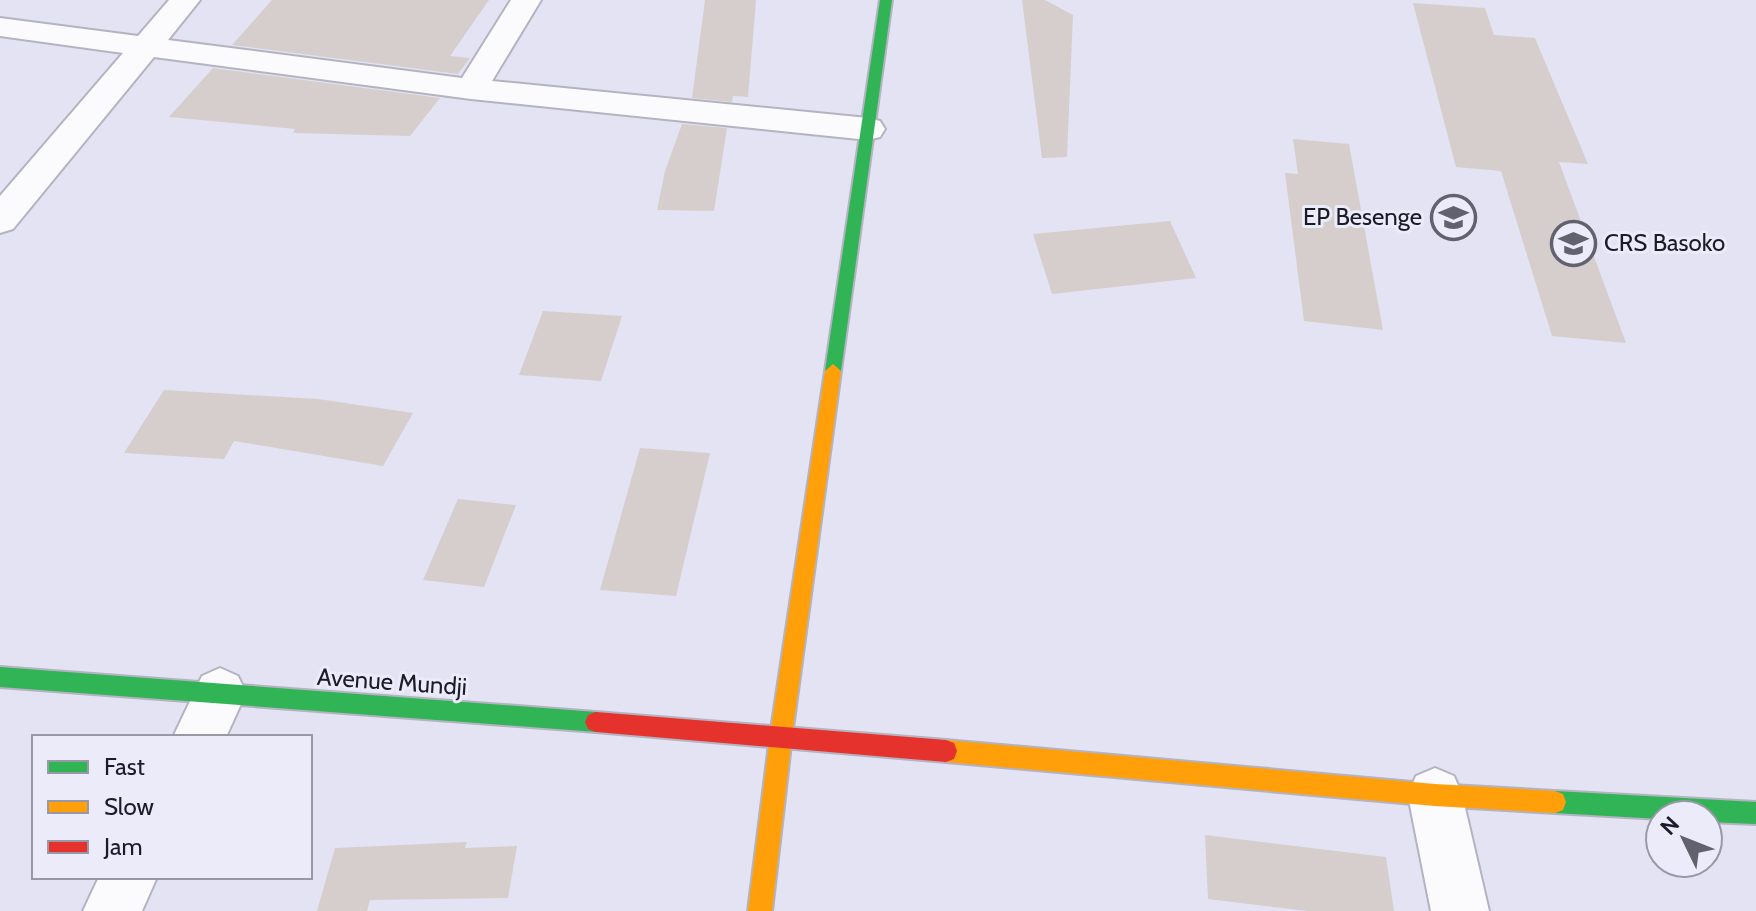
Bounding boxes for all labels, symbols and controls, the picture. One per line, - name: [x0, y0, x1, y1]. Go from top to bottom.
- school or university icon: EP Besenge: [1429, 193, 1477, 241]
- place label: EP Besenge: [1303, 202, 1422, 231]
- school or university icon: CRS Basoko: [1549, 219, 1597, 267]
- place label: CRS Basoko: [1604, 228, 1725, 257]
- street label: Avenue Mundji: [316, 662, 468, 701]
- legend: [32, 735, 312, 879]
- text: Fast: [104, 752, 145, 781]
- text: Slow: [104, 792, 154, 821]
- north arrow: [1644, 799, 1724, 879]
- text: N: [1655, 811, 1685, 841]
- text: Jam: [103, 832, 142, 861]

